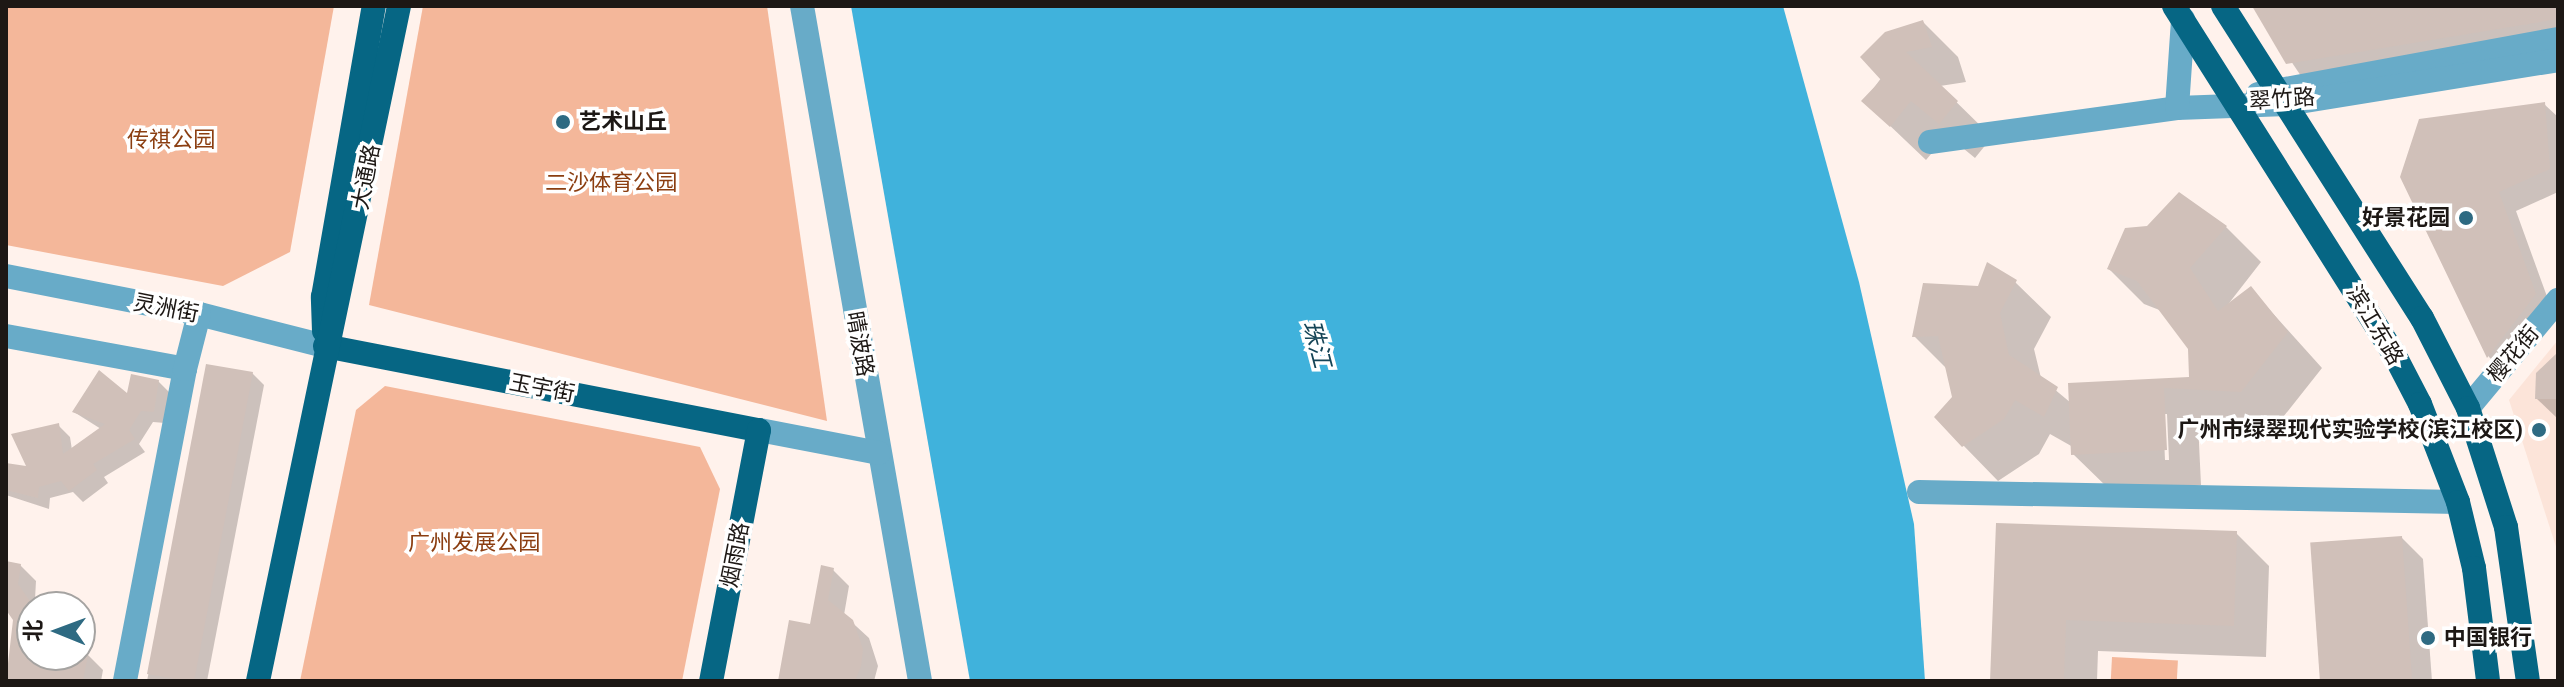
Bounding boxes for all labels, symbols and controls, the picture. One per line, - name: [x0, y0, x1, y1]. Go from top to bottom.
- street label: 翠竹路: [2248, 84, 2316, 114]
- place label: 艺术山丘: [579, 109, 667, 135]
- marker: 艺术山丘: [554, 113, 572, 131]
- park label: 传祺公园: [127, 127, 215, 153]
- street label: 大通路: [347, 142, 385, 212]
- park label: 二沙体育公园: [545, 170, 677, 196]
- place label: 好景花园: [2362, 205, 2450, 231]
- marker: 好景花园: [2457, 209, 2475, 227]
- street label: 滨江东路: [2341, 280, 2409, 370]
- street label: 灵洲街: [131, 289, 201, 327]
- street label: 晴波路: [841, 309, 879, 379]
- water label: 珠江: [1296, 317, 1336, 371]
- street label: 樱花街: [2482, 320, 2544, 388]
- street label: 玉宇街: [507, 369, 577, 407]
- place label: 广州市绿翠现代实验学校(滨江校区): [2178, 417, 2523, 443]
- marker: 广州市绿翠现代实验学校(滨江校区): [2530, 421, 2548, 439]
- street label: 烟雨路: [716, 520, 754, 590]
- park label: 广州发展公园: [408, 530, 540, 556]
- north arrow: [16, 591, 96, 671]
- text: 北: [21, 619, 46, 642]
- place label: 中国银行: [2444, 625, 2532, 651]
- marker: 中国银行: [2419, 629, 2437, 647]

